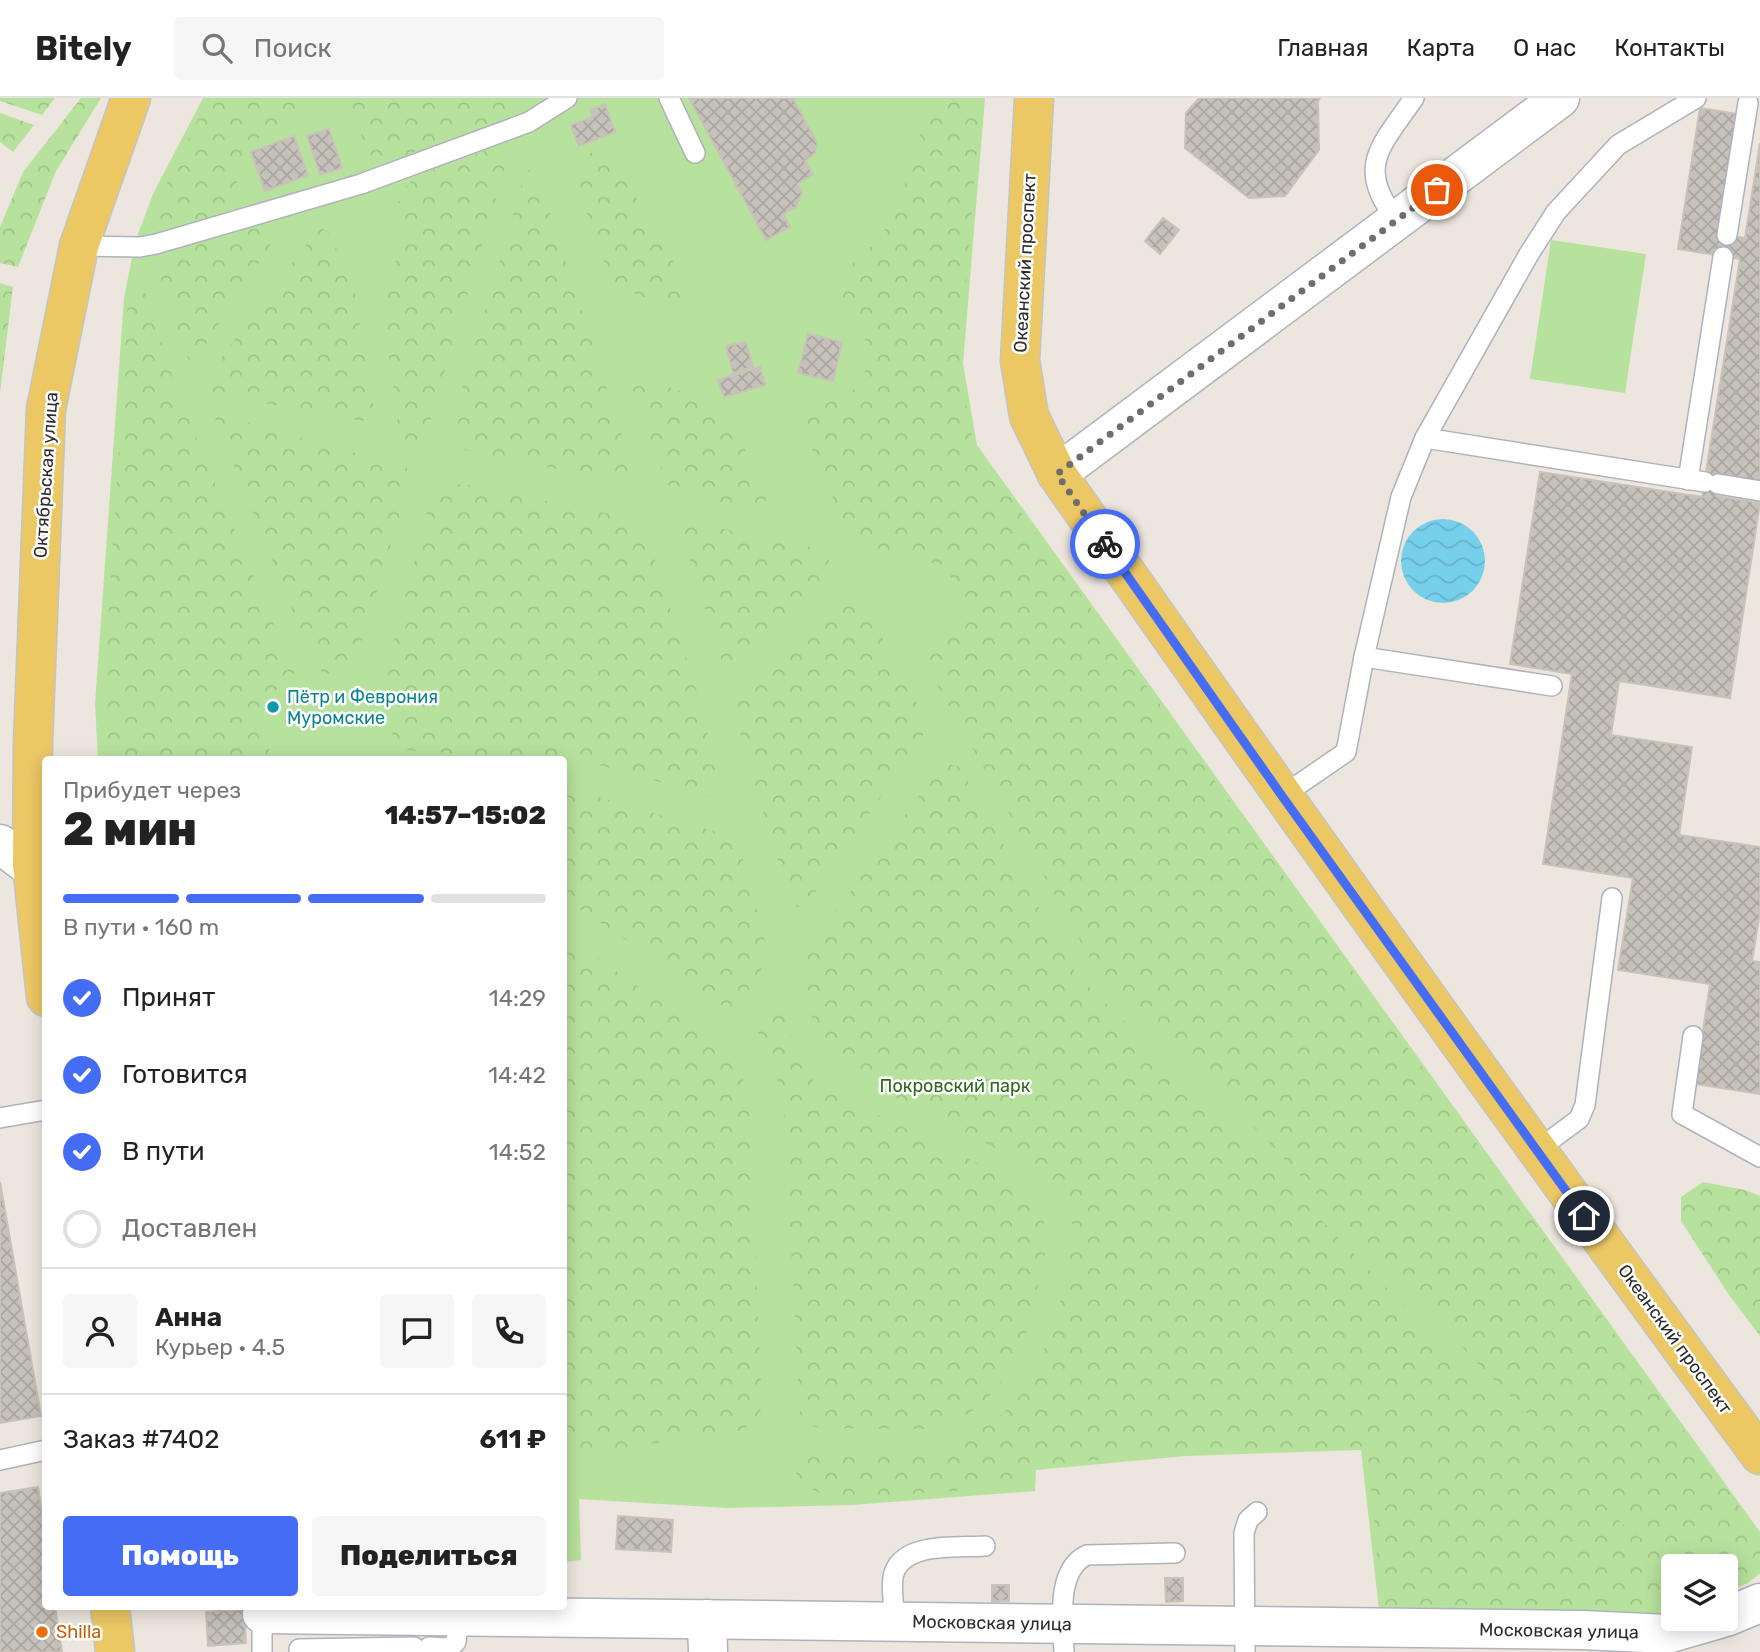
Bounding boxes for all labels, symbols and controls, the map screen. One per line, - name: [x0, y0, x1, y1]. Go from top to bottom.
- search box: [174, 17, 664, 80]
- text: Bitely: [35, 29, 132, 68]
- icon: search: [198, 29, 236, 67]
- text: Поиск: [254, 33, 331, 64]
- text: Главная: [1277, 34, 1369, 62]
- text: Карта: [1407, 34, 1475, 62]
- text: О нас: [1513, 34, 1576, 62]
- text: Контакты: [1614, 34, 1725, 62]
- pin: [1407, 160, 1467, 220]
- icon: bag: [1418, 171, 1456, 209]
- street label: Океанский проспект: [1009, 173, 1041, 353]
- street label: Октябрьская улица: [29, 391, 63, 559]
- courier: [1070, 509, 1140, 579]
- icon: bike: [1086, 525, 1124, 563]
- place label: Пётр и Феврония Муромские: [287, 686, 438, 729]
- marker: Пётр и Феврония Муромские: [265, 699, 281, 715]
- text: Прибудет через: [63, 776, 241, 804]
- text: 14:57–15:02: [385, 800, 546, 831]
- text: 2 мин: [63, 802, 197, 857]
- text: В пути · 160 m: [63, 913, 219, 941]
- icon: check: [63, 979, 101, 1017]
- text: Принят: [122, 982, 215, 1013]
- text: 14:29: [489, 984, 546, 1012]
- icon: check: [63, 1056, 101, 1094]
- text: Готовится: [122, 1059, 248, 1090]
- text: 14:42: [488, 1061, 546, 1089]
- park label: Покровский парк: [880, 1075, 1031, 1097]
- icon: check: [63, 1133, 101, 1171]
- text: В пути: [122, 1136, 205, 1167]
- text: 14:52: [489, 1138, 546, 1166]
- pin: [1554, 1186, 1614, 1246]
- icon: home: [1565, 1197, 1603, 1235]
- text: Доставлен: [122, 1213, 257, 1244]
- street label: Океанский проспект: [1613, 1260, 1737, 1418]
- button: person: [63, 1294, 137, 1368]
- button: chat: [380, 1294, 454, 1368]
- button: phone: [472, 1294, 546, 1368]
- text: Анна: [155, 1302, 222, 1333]
- text: Курьер · 4.5: [155, 1333, 285, 1361]
- text: Заказ #7402: [63, 1424, 220, 1455]
- text: 611 ₽: [479, 1424, 546, 1455]
- button: Помощь: [63, 1516, 298, 1596]
- button: Поделиться: [312, 1516, 546, 1596]
- map controls: [1661, 1554, 1738, 1631]
- button: layers: [1661, 1554, 1738, 1631]
- street label: Московская улица: [912, 1611, 1072, 1635]
- street label: Московская улица: [1479, 1619, 1639, 1643]
- place label: Shilla: [56, 1621, 101, 1643]
- marker: Shilla: [34, 1624, 50, 1640]

